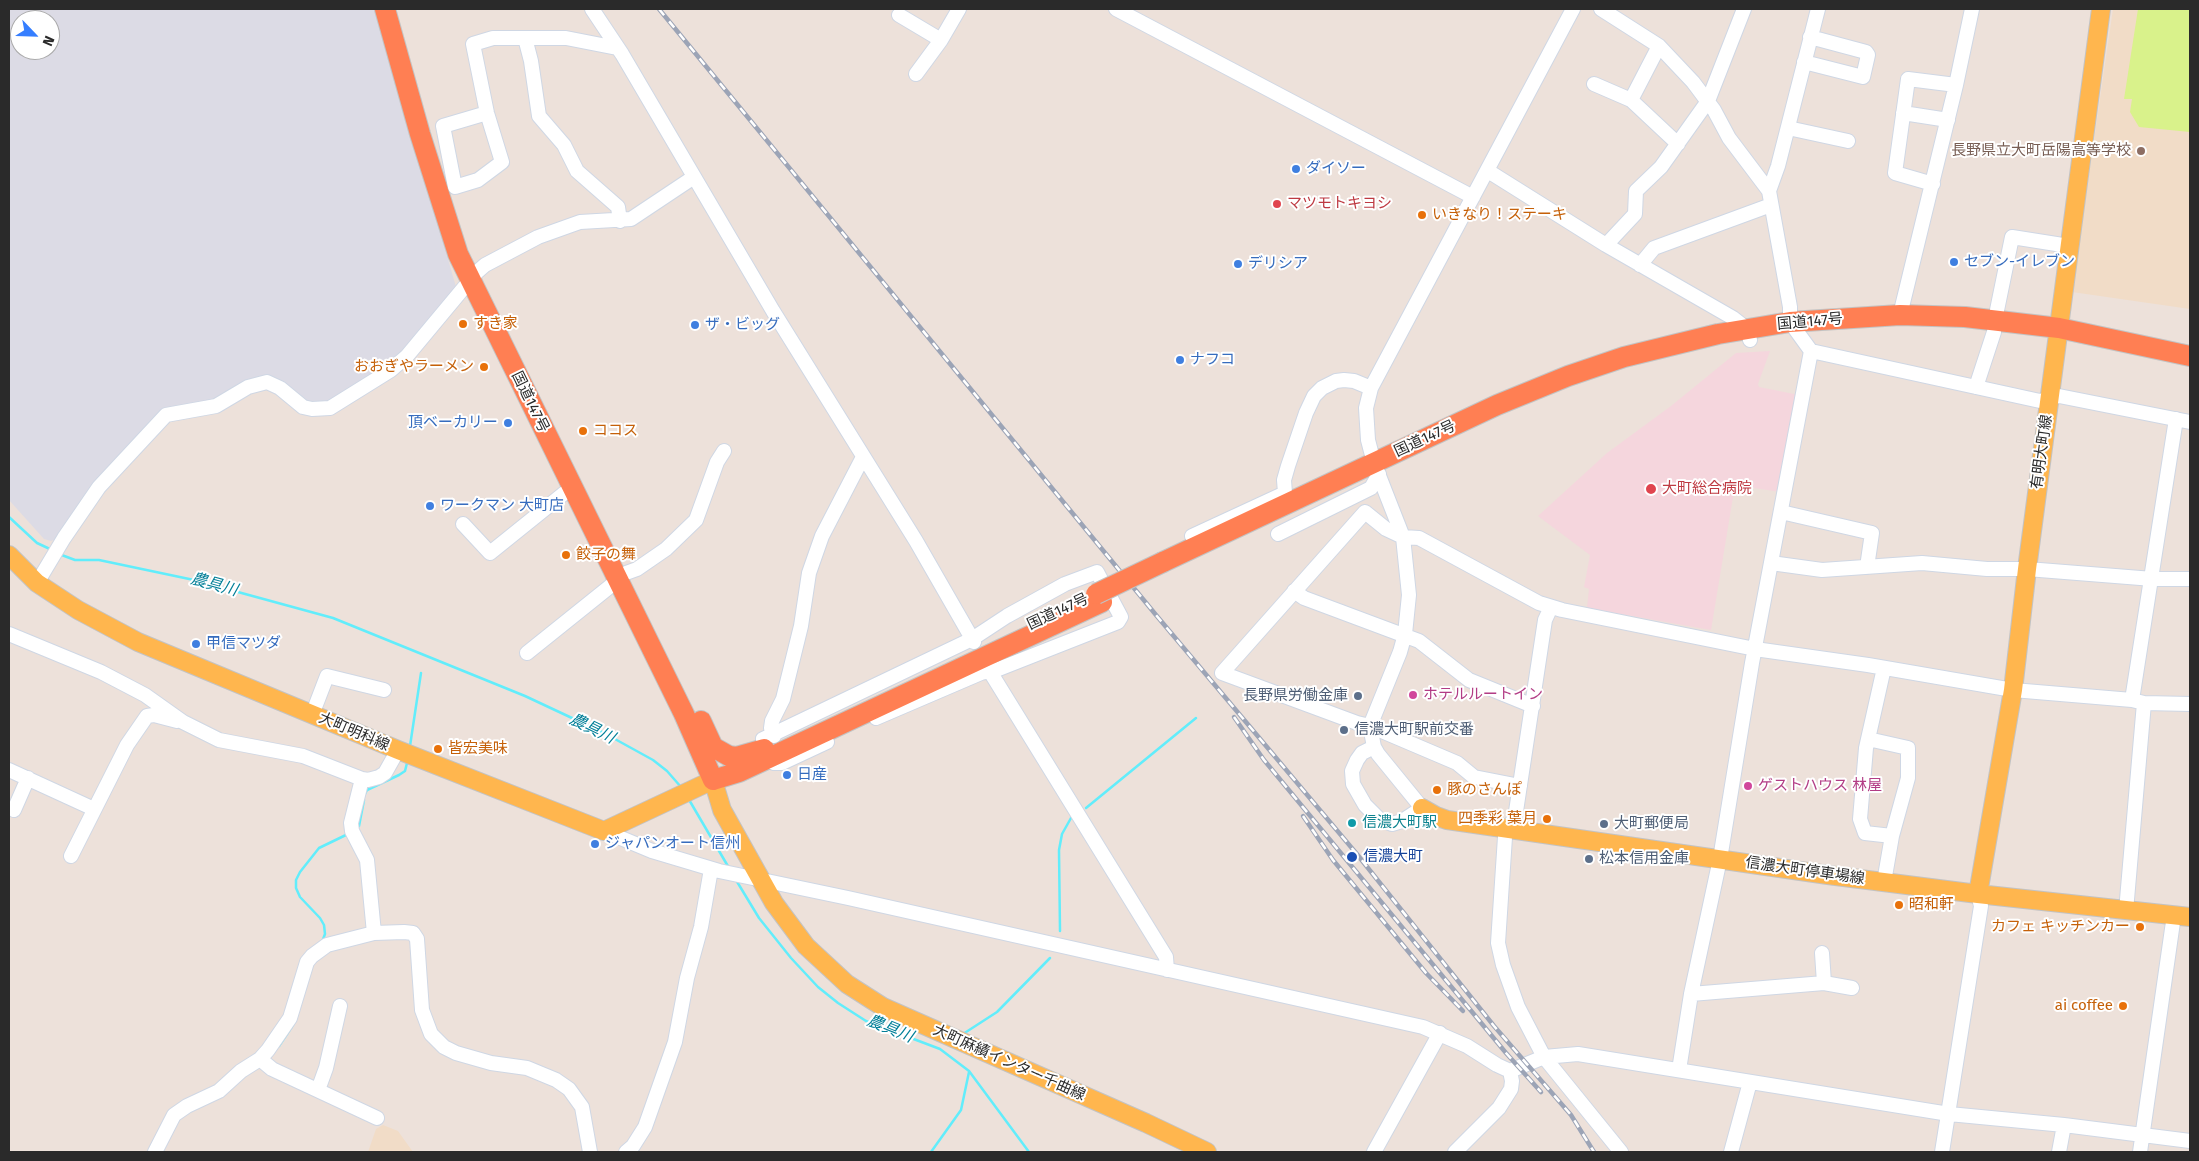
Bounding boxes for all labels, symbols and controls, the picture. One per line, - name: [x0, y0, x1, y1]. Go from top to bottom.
- north arrow: [10, 10, 60, 60]
- text: N: [39, 33, 58, 49]
- place label: 長野県立大町岳陽高等学校: [1951, 142, 2131, 160]
- marker: 長野県立大町岳陽高等学校: [2135, 145, 2147, 157]
- place label: ダイソー: [1306, 160, 1366, 178]
- marker: ダイソー: [1290, 163, 1302, 175]
- place label: マツモトキヨシ: [1287, 195, 1392, 213]
- marker: マツモトキヨシ: [1271, 198, 1283, 210]
- place label: いきなり！ステーキ: [1432, 206, 1567, 224]
- marker: いきなり！ステーキ: [1416, 209, 1428, 221]
- place label: セブン-イレブン: [1964, 253, 2075, 271]
- place label: デリシア: [1248, 255, 1308, 273]
- marker: セブン-イレブン: [1948, 256, 1960, 268]
- marker: デリシア: [1232, 258, 1244, 270]
- street label: 国道147号: [1776, 310, 1844, 334]
- place label: すき家: [473, 315, 518, 333]
- place label: ザ・ビッグ: [705, 316, 780, 334]
- marker: すき家: [457, 318, 469, 330]
- marker: ザ・ビッグ: [689, 319, 701, 331]
- place label: ナフコ: [1190, 351, 1235, 369]
- marker: ナフコ: [1174, 354, 1186, 366]
- place label: おおぎやラーメン: [354, 358, 474, 376]
- marker: おおぎやラーメン: [478, 361, 490, 373]
- street label: 国道147号: [507, 368, 553, 436]
- place label: 頂ベーカリー: [408, 414, 498, 432]
- street label: 有明大町線: [2028, 414, 2056, 490]
- marker: 頂ベーカリー: [502, 417, 514, 429]
- street label: 国道147号: [1391, 417, 1459, 461]
- place label: ココス: [593, 422, 638, 440]
- marker: ココス: [577, 425, 589, 437]
- place label: 大町総合病院: [1662, 480, 1752, 498]
- marker: 大町総合病院: [1644, 482, 1658, 496]
- place label: ワークマン 大町店: [440, 497, 564, 515]
- marker: ワークマン 大町店: [424, 500, 436, 512]
- place label: 餃子の舞: [576, 546, 636, 564]
- marker: 餃子の舞: [560, 549, 572, 561]
- water label: 農具川: [188, 570, 240, 600]
- street label: 国道147号: [1024, 590, 1092, 634]
- place label: 甲信マツダ: [206, 635, 281, 653]
- marker: 甲信マツダ: [190, 638, 202, 650]
- place label: ホテルルートイン: [1423, 686, 1543, 704]
- place label: 長野県労働金庫: [1243, 687, 1348, 705]
- marker: ホテルルートイン: [1407, 689, 1419, 701]
- marker: 長野県労働金庫: [1352, 690, 1364, 702]
- street label: 大町明科線: [316, 709, 392, 755]
- water label: 農具川: [566, 710, 618, 748]
- place label: 信濃大町駅前交番: [1354, 721, 1474, 739]
- marker: 信濃大町駅前交番: [1338, 724, 1350, 736]
- place label: 皆宏美味: [448, 740, 508, 758]
- marker: 皆宏美味: [432, 743, 444, 755]
- place label: 日産: [797, 766, 827, 784]
- marker: 日産: [781, 769, 793, 781]
- place label: ゲストハウス 林屋: [1758, 777, 1882, 795]
- marker: ゲストハウス 林屋: [1742, 780, 1754, 792]
- place label: 豚のさんぽ: [1447, 781, 1522, 799]
- marker: 豚のさんぽ: [1431, 784, 1443, 796]
- place label: 四季彩 葉月: [1458, 810, 1537, 828]
- marker: 四季彩 葉月: [1541, 813, 1553, 825]
- place label: 信濃大町駅: [1362, 814, 1437, 832]
- place label: 大町郵便局: [1614, 815, 1689, 833]
- marker: 信濃大町駅: [1346, 817, 1358, 829]
- marker: 大町郵便局: [1598, 818, 1610, 830]
- place label: ジャパンオート信州: [605, 835, 740, 853]
- marker: ジャパンオート信州: [589, 838, 601, 850]
- place label: 信濃大町: [1363, 848, 1423, 866]
- marker: 信濃大町: [1345, 850, 1359, 864]
- place label: 松本信用金庫: [1599, 850, 1689, 868]
- marker: 松本信用金庫: [1583, 853, 1595, 865]
- street label: 信濃大町停車場線: [1744, 854, 1866, 888]
- place label: 昭和軒: [1909, 896, 1954, 914]
- marker: 昭和軒: [1893, 899, 1905, 911]
- place label: カフェ キッチンカー: [1991, 918, 2130, 936]
- marker: カフェ キッチンカー: [2134, 921, 2146, 933]
- place label: ai coffee: [2055, 997, 2113, 1015]
- marker: ai coffee: [2117, 1000, 2129, 1012]
- water label: 農具川: [864, 1011, 916, 1047]
- street label: 大町麻績インター千曲線: [930, 1021, 1088, 1105]

